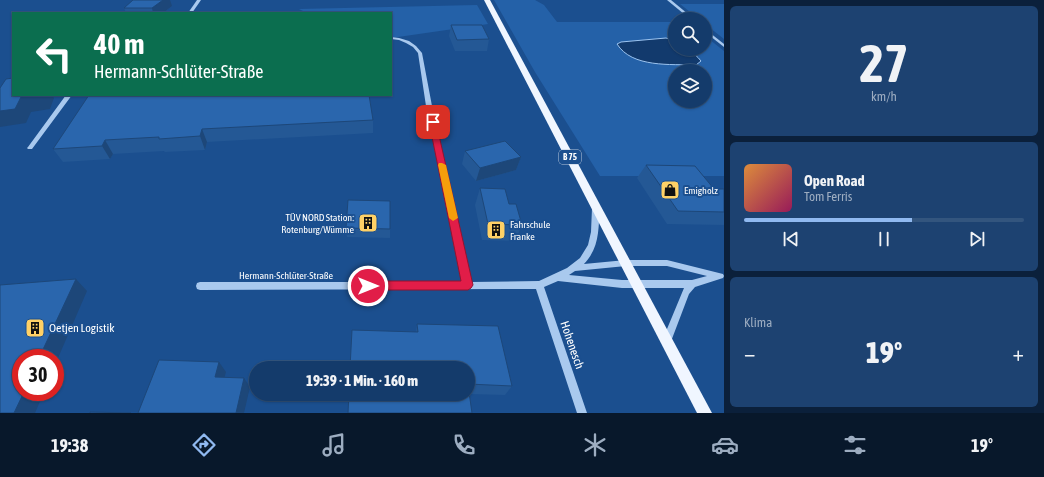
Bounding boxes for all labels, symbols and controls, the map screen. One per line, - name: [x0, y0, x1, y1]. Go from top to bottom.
- map controls: [668, 12, 712, 108]
- button: search: [668, 12, 712, 56]
- icon: left: [28, 28, 80, 80]
- text: 40 m: [94, 28, 144, 60]
- text: 27: [860, 33, 908, 93]
- text: Hermann-Schlüter-Straße: [94, 61, 263, 82]
- button: layers: [668, 64, 712, 108]
- text: km/h: [871, 89, 897, 104]
- pin: [416, 105, 450, 139]
- icon: arrive: [422, 111, 444, 133]
- road number: B 75: [559, 150, 581, 164]
- text: Open Road: [804, 172, 865, 189]
- shop icon: Emigholz: [659, 179, 681, 201]
- place label: Emigholz: [684, 185, 718, 196]
- text: Tom Ferris: [804, 189, 852, 204]
- place label: TÜV NORD Station: Rotenburg/Wümme: [281, 212, 354, 235]
- building icon: TÜV NORD Station: Rotenburg/Wümme: [357, 212, 379, 234]
- building icon: Fahrschule Franke: [485, 219, 507, 241]
- place label: Fahrschule Franke: [510, 219, 551, 242]
- icon: previous: [780, 228, 802, 250]
- icon: pause: [873, 228, 895, 250]
- icon: next: [966, 228, 988, 250]
- position arrow: [347, 265, 389, 307]
- street label: Hermann-Schlüter-Straße: [239, 270, 333, 281]
- text: Klima: [744, 315, 772, 330]
- building icon: Oetjen Logistik: [24, 317, 46, 339]
- street label: Hohenesch: [557, 319, 587, 371]
- place label: Oetjen Logistik: [49, 321, 115, 335]
- text: 19°: [866, 335, 902, 369]
- text: −: [744, 340, 755, 366]
- text: +: [1013, 340, 1024, 366]
- speed limit sign: 30: [12, 349, 64, 401]
- text: 19:39 · 1 Min. · 160 m: [306, 372, 418, 389]
- icon: directions: [190, 431, 218, 459]
- icon: music: [320, 431, 348, 459]
- icon: phone: [450, 431, 478, 459]
- icon: climate: [581, 431, 609, 459]
- icon: car: [711, 431, 739, 459]
- icon: filters: [841, 431, 869, 459]
- text: 19:38: [51, 435, 88, 456]
- text: 19°: [971, 435, 993, 456]

